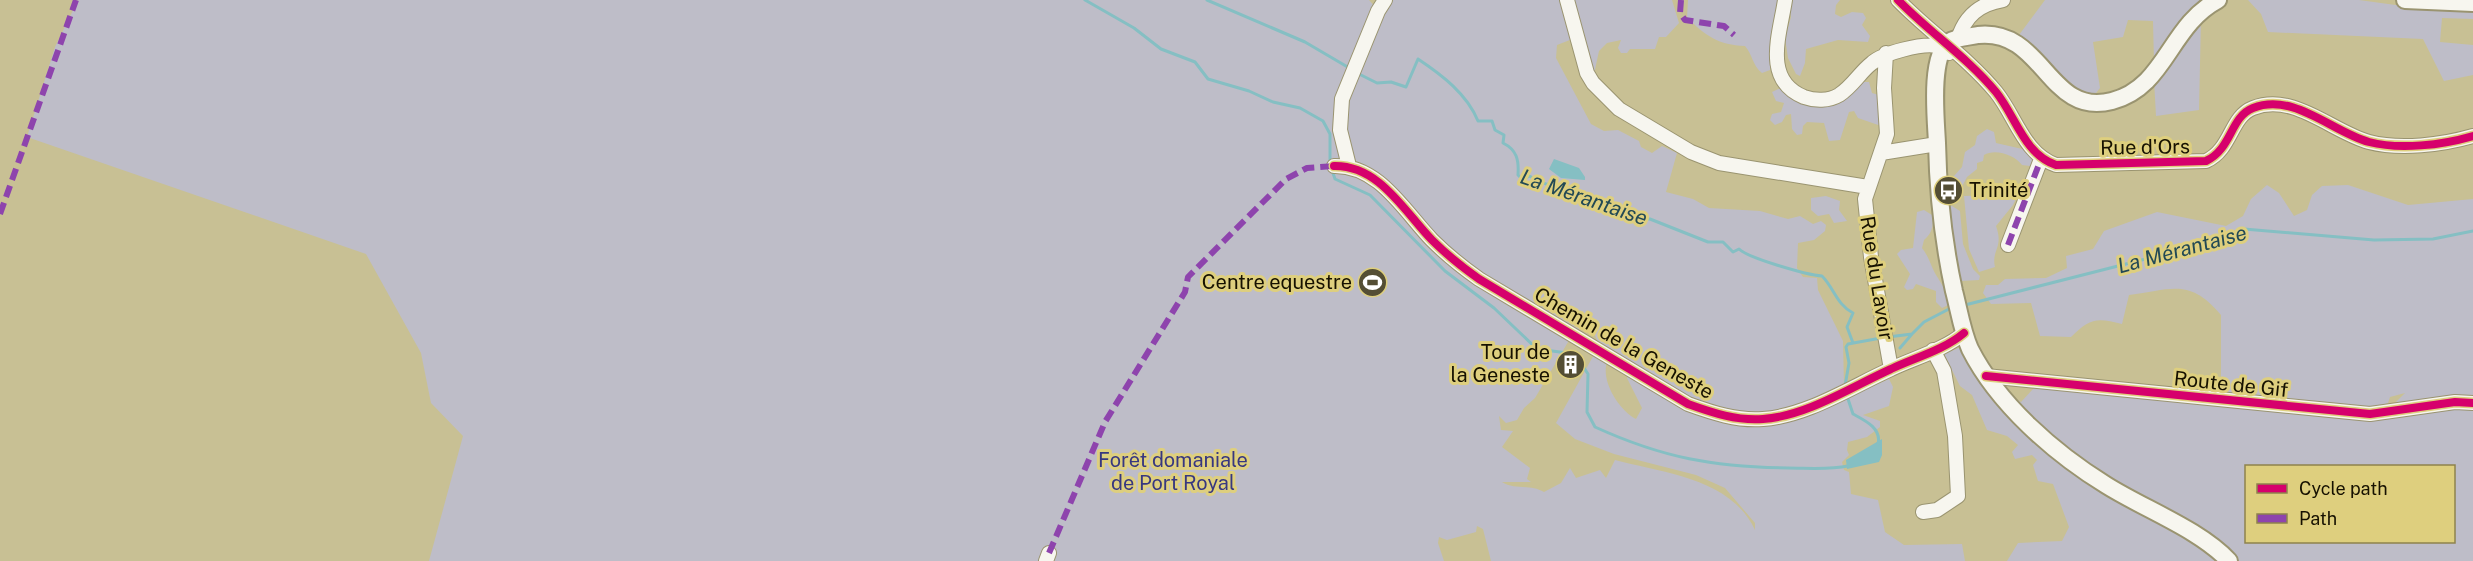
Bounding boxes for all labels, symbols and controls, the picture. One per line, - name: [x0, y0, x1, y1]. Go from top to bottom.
- street label: Rue d'Ors: [2100, 134, 2190, 160]
- water label: La Mérantaise: [1517, 164, 1651, 230]
- bus stop icon: Trinité: [1932, 174, 1964, 206]
- place label: Trinité: [1969, 178, 2028, 202]
- street label: Rue du Lavoir: [1855, 214, 1899, 342]
- water label: La Mérantaise: [2115, 220, 2249, 278]
- sports icon: Centre equestre: [1357, 266, 1389, 298]
- place label: Centre equestre: [1202, 270, 1352, 294]
- street label: Chemin de la Geneste: [1530, 282, 1718, 404]
- place label: Tour de la Geneste: [1451, 340, 1550, 387]
- building icon: Tour de la Geneste: [1555, 348, 1587, 380]
- street label: Route de Gif: [2173, 366, 2289, 402]
- park label: Forêt domaniale de Port Royal: [1098, 448, 1248, 495]
- legend: [2245, 465, 2455, 543]
- text: Cycle path: [2299, 478, 2388, 499]
- text: Path: [2299, 508, 2337, 529]

